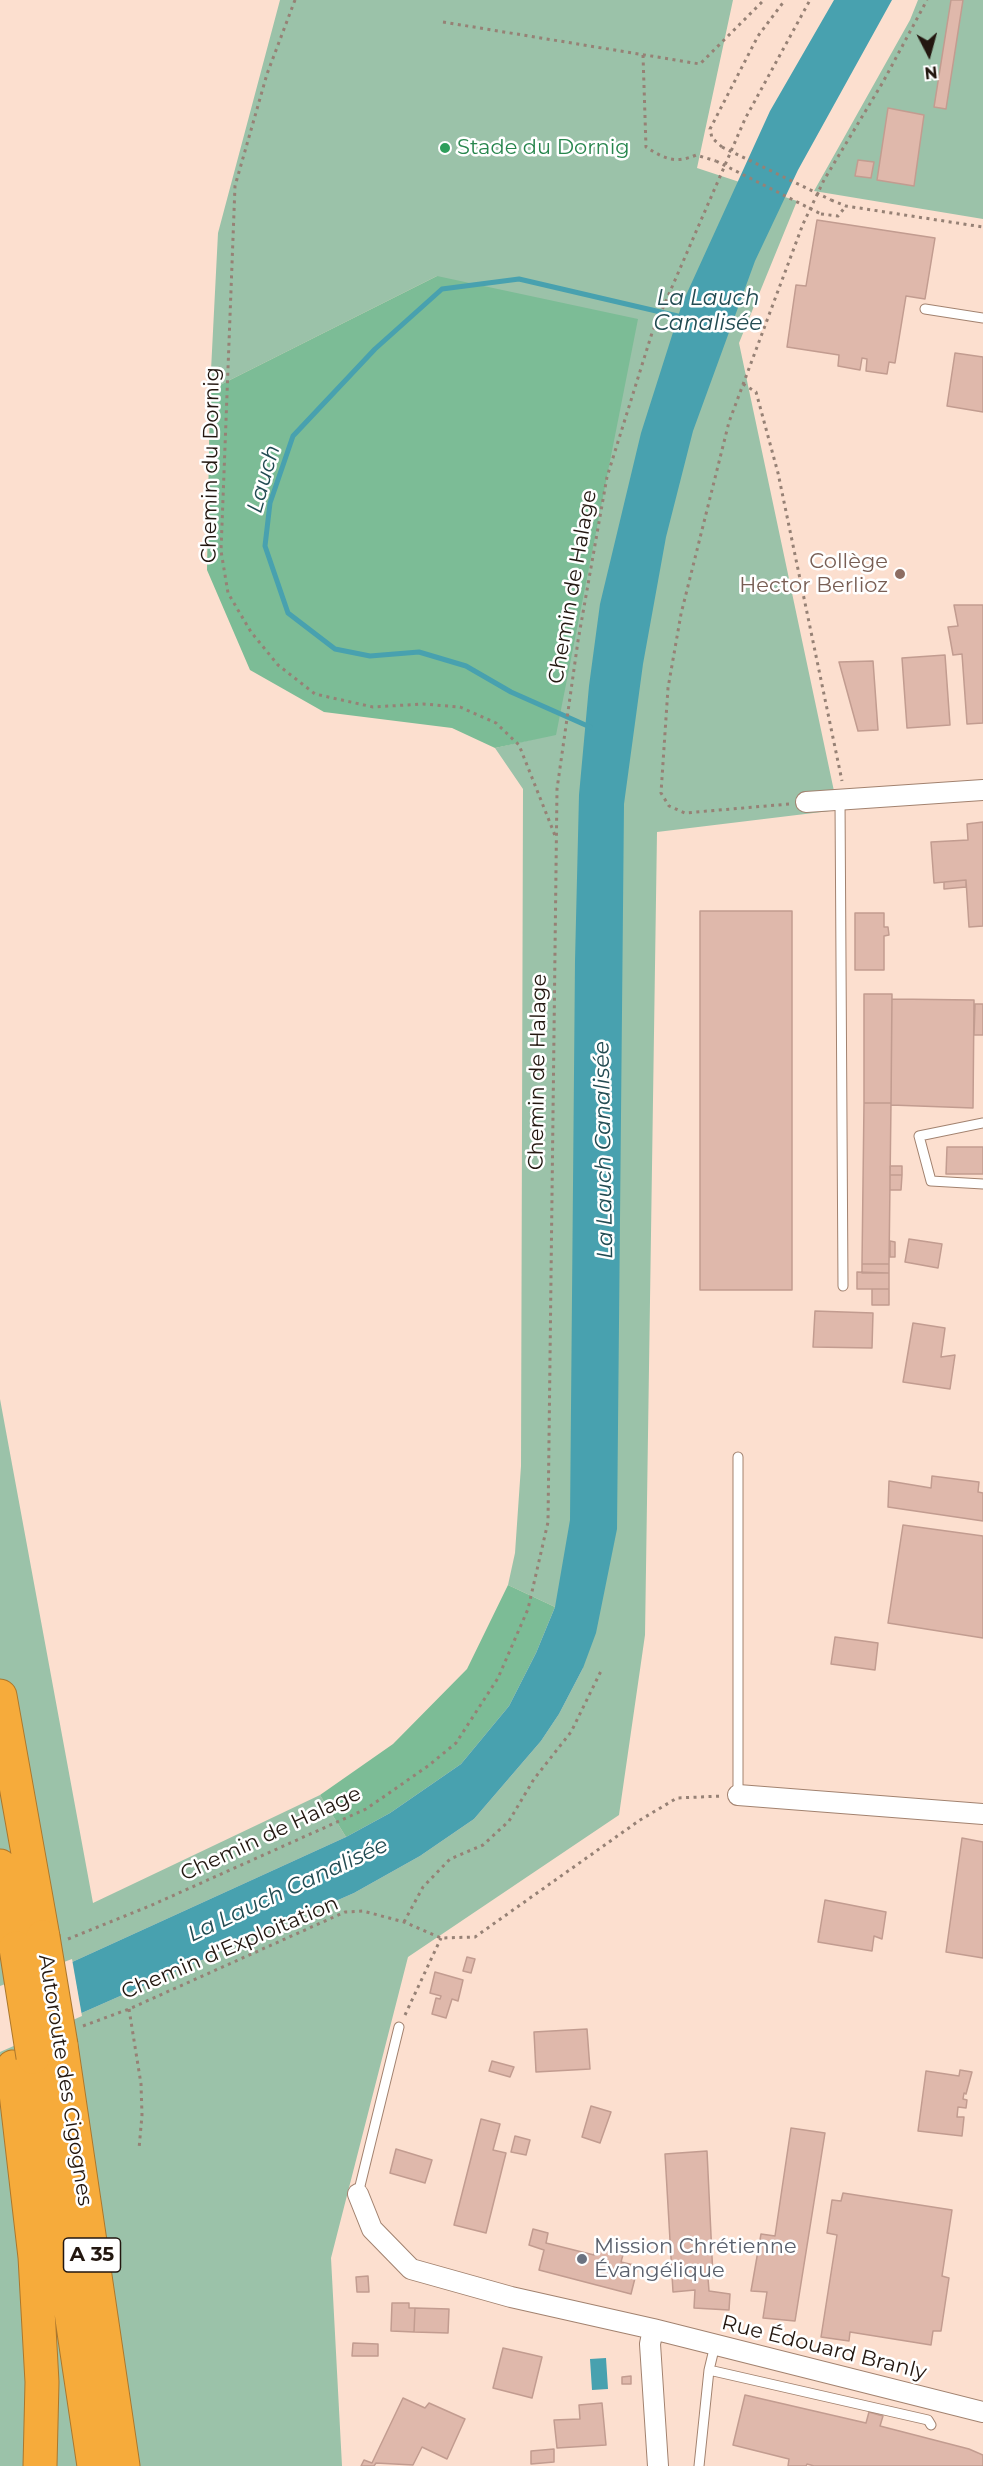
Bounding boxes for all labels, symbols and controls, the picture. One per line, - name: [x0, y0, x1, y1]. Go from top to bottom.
- north arrow: [899, 24, 959, 84]
- text: N: [924, 62, 938, 83]
- place label: Stade du Dornig: [457, 135, 630, 161]
- marker: Stade du Dornig: [438, 141, 452, 155]
- water label: La Lauch Canalisée: [653, 286, 763, 338]
- street label: Chemin du Dornig: [197, 367, 225, 563]
- water label: Lauch: [242, 442, 286, 516]
- street label: Chemin de Halage: [544, 488, 602, 686]
- place label: Collège Hector Berlioz: [739, 549, 888, 599]
- marker: Collège Hector Berlioz: [893, 567, 907, 581]
- street label: Chemin de Halage: [524, 974, 552, 1170]
- water label: La Lauch Canalisée: [589, 1041, 619, 1259]
- street label: Chemin de Halage: [177, 1781, 365, 1887]
- water label: La Lauch Canalisée: [184, 1832, 392, 1948]
- street label: Chemin d'Exploitation: [118, 1891, 342, 2005]
- street label: Autoroute des Cigognes: [33, 1952, 97, 2208]
- place label: Mission Chrétienne Évangélique: [594, 2234, 797, 2284]
- road number: A 35: [64, 2238, 121, 2272]
- marker: Mission Chrétienne Évangélique: [575, 2252, 589, 2266]
- street label: Rue Édouard Branly: [719, 2310, 929, 2386]

